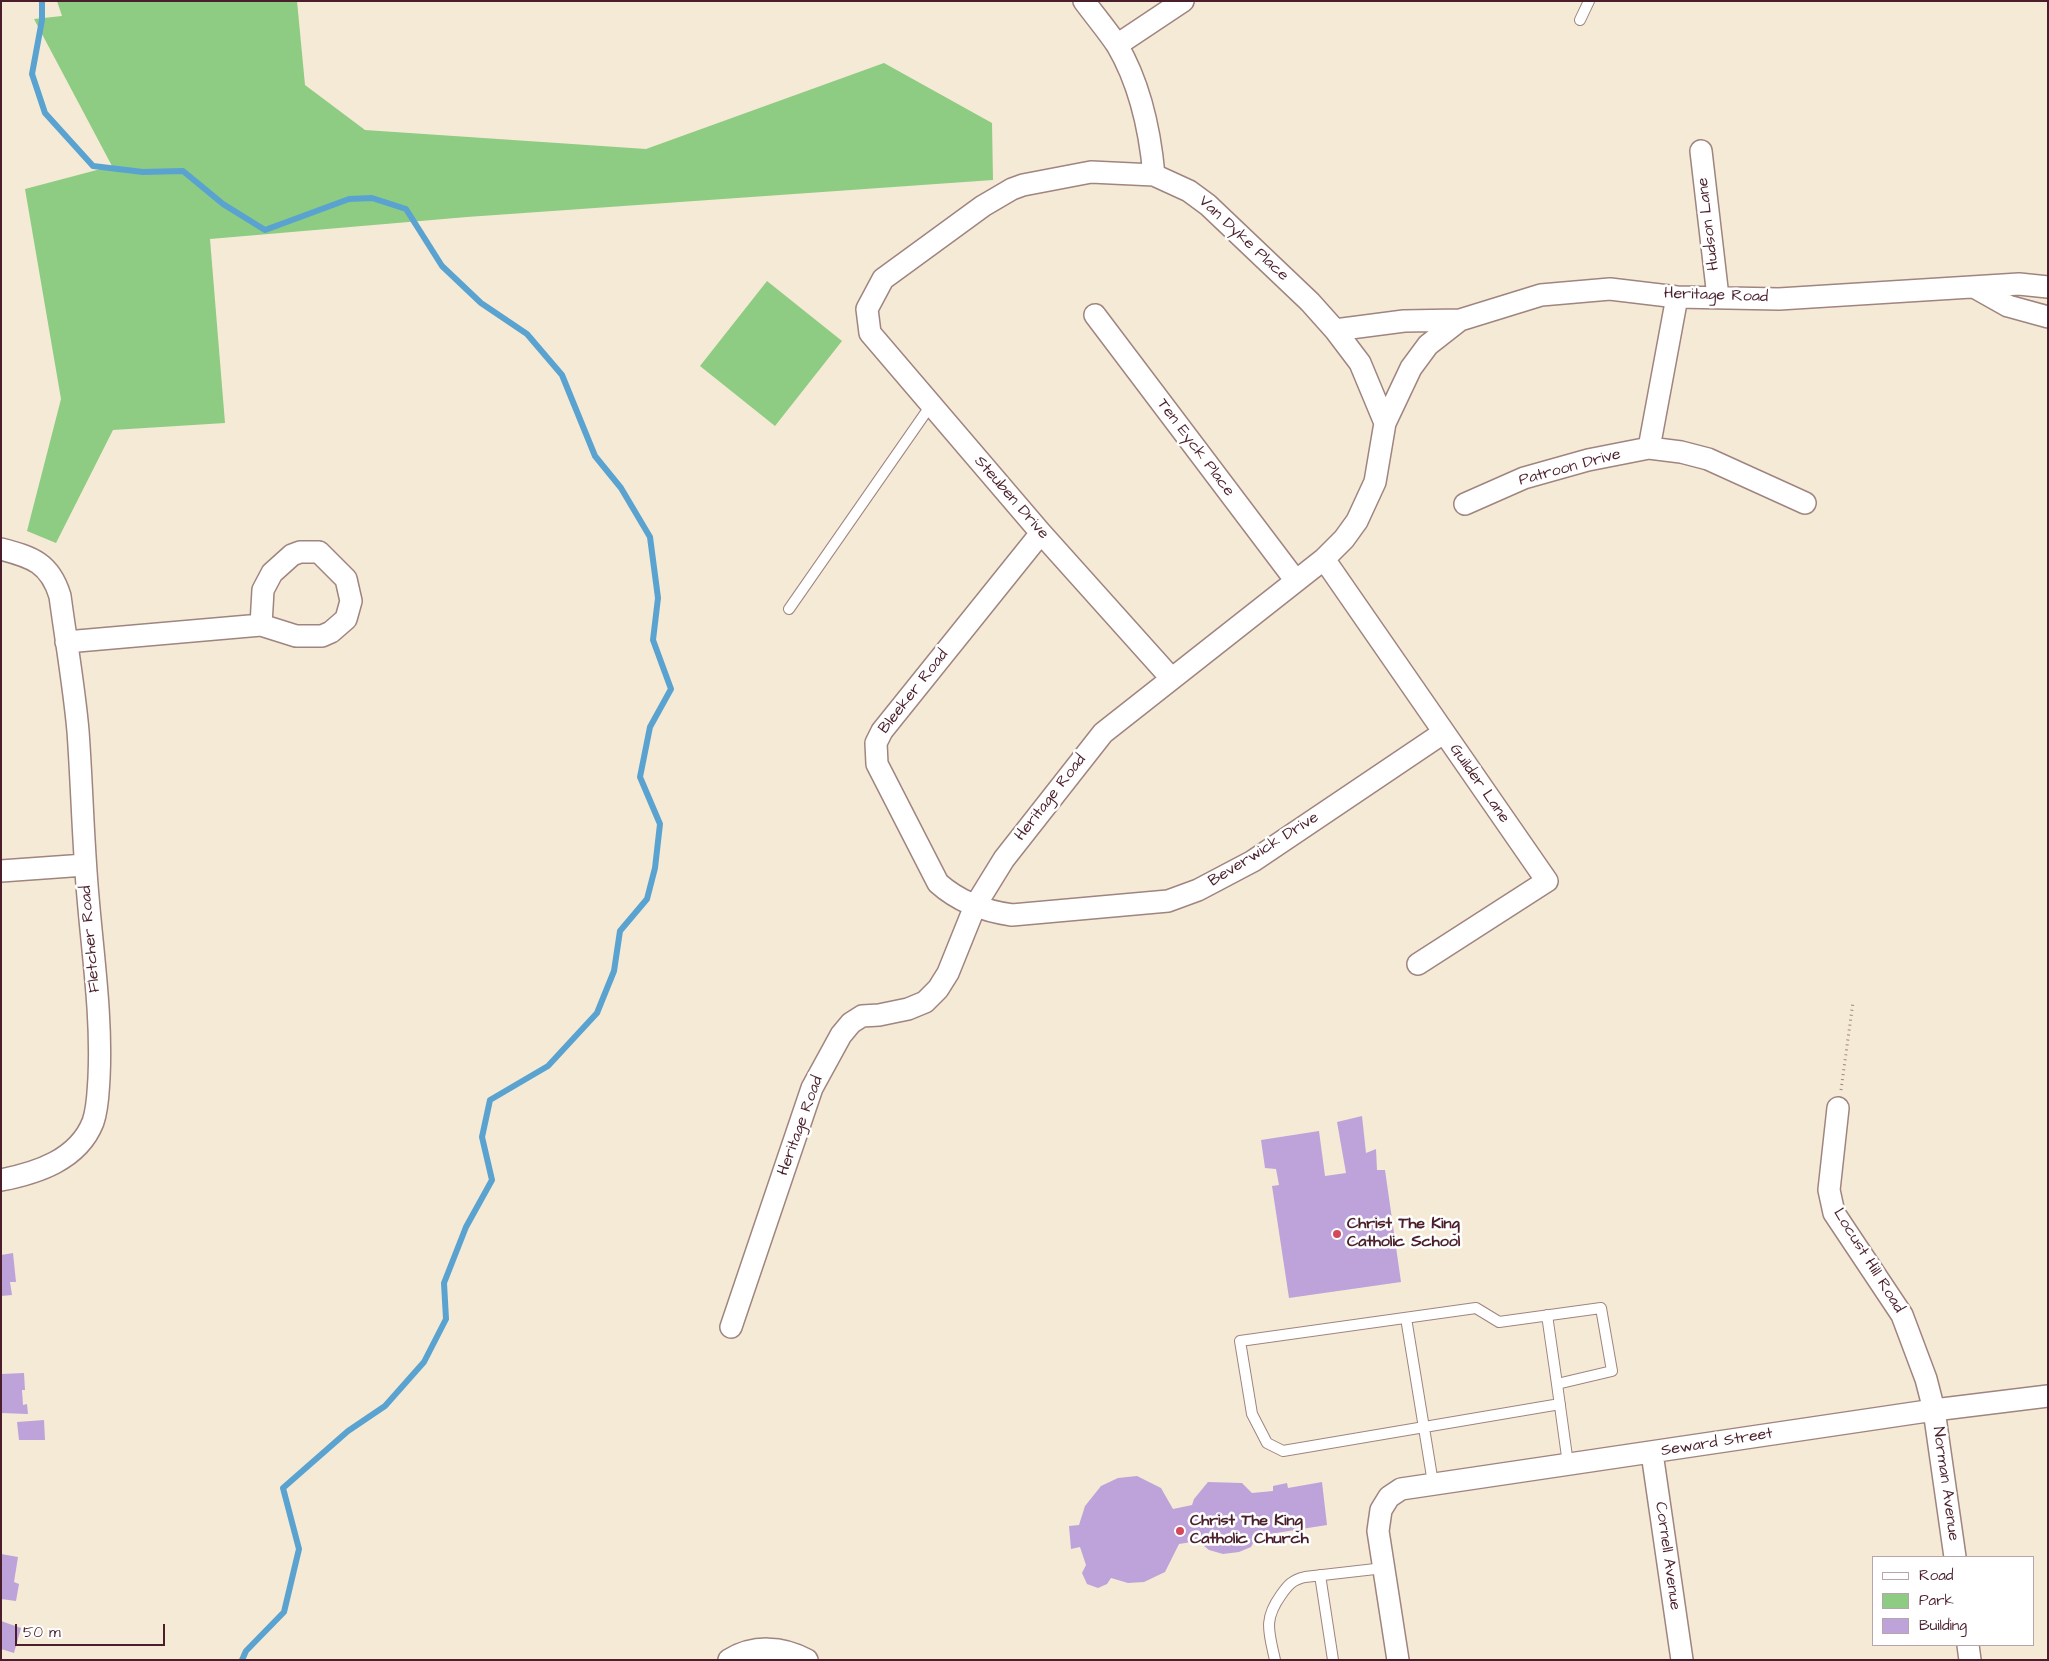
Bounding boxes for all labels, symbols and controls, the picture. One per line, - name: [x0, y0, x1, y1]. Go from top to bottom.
- street label: Hudson Lane: [1694, 177, 1724, 271]
- street label: Van Dyke Place: [1194, 192, 1292, 286]
- street label: Heritage Road: [1664, 285, 1768, 307]
- street label: Ten Eyck Place: [1152, 395, 1238, 501]
- street label: Patroon Drive: [1517, 445, 1623, 491]
- street label: Steuben Drive: [970, 452, 1052, 544]
- street label: Bleeker Road: [875, 646, 953, 738]
- street label: Guilder Lane: [1445, 741, 1513, 827]
- street label: Heritage Road: [1011, 751, 1091, 845]
- street label: Beverwick Drive: [1205, 808, 1323, 892]
- street label: Fletcher Road: [77, 885, 105, 993]
- street label: Heritage Road: [774, 1074, 828, 1178]
- street label: Locust Hill Road: [1828, 1205, 1908, 1317]
- place label: Christ The King Catholic School: [1347, 1215, 1460, 1253]
- marker: Christ The King Catholic School: [1331, 1228, 1343, 1240]
- street label: Seward Street: [1660, 1425, 1774, 1461]
- street label: Norman Avenue: [1928, 1426, 1962, 1542]
- street label: Cornell Avenue: [1650, 1501, 1684, 1611]
- place label: Christ The King Catholic Church: [1190, 1512, 1309, 1550]
- marker: Christ The King Catholic Church: [1174, 1525, 1186, 1537]
- legend: [1872, 1556, 2034, 1646]
- text: Road: [1919, 1565, 1953, 1586]
- text: Park: [1919, 1590, 1954, 1611]
- scale bar: [18, 1614, 168, 1646]
- text: Building: [1919, 1615, 1967, 1636]
- text: 50 m: [23, 1622, 61, 1643]

